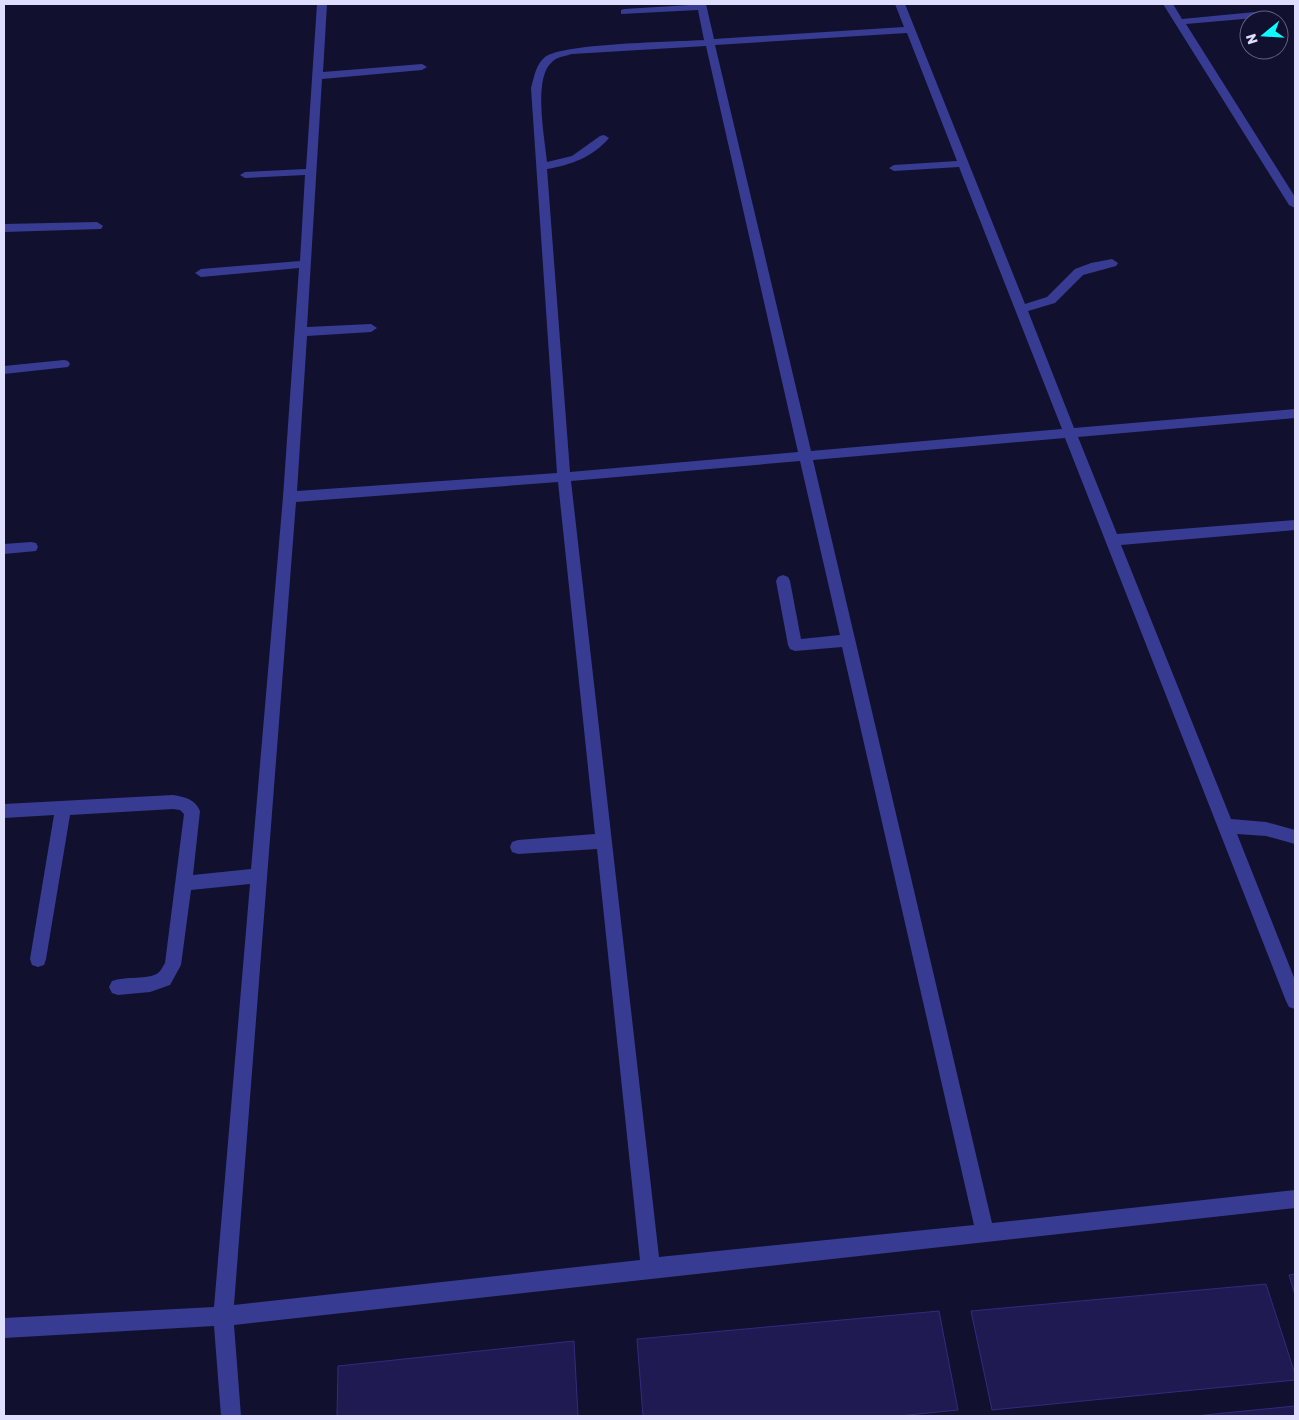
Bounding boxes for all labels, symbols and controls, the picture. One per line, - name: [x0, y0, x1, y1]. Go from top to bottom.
- north arrow: [1239, 10, 1289, 60]
- text: N: [1242, 31, 1262, 46]

